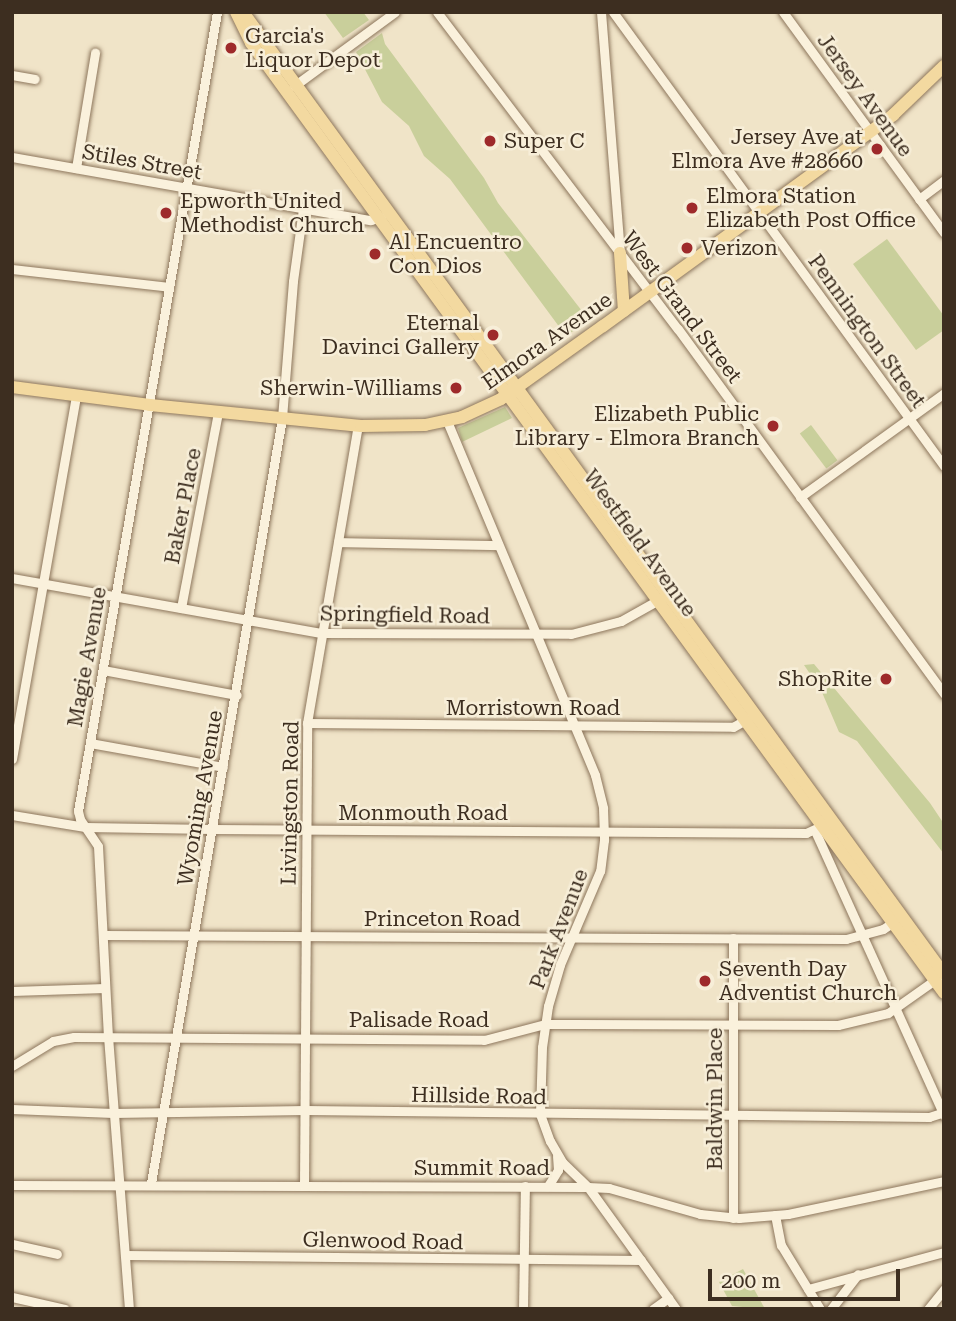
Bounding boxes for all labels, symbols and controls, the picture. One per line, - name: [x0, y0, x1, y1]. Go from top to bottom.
- place label: Garcia's Liquor Depot: [245, 23, 380, 73]
- street label: Jersey Avenue: [812, 29, 918, 161]
- marker: Garcia's Liquor Depot: [223, 40, 239, 56]
- place label: Jersey Ave at Elmora Ave #28660: [671, 124, 863, 174]
- place label: Super C: [504, 128, 584, 154]
- marker: Super C: [482, 133, 498, 149]
- street label: Stiles Street: [80, 139, 204, 185]
- marker: Jersey Ave at Elmora Ave #28660: [869, 141, 885, 157]
- place label: Elmora Station Elizabeth Post Office: [706, 183, 916, 233]
- place label: Epworth United Methodist Church: [180, 188, 364, 238]
- marker: Elmora Station Elizabeth Post Office: [684, 200, 700, 216]
- marker: Epworth United Methodist Church: [158, 205, 174, 221]
- street label: West Grand Street: [617, 226, 747, 388]
- place label: Al Encuentro Con Dios: [389, 229, 522, 279]
- place label: Verizon: [701, 235, 778, 261]
- marker: Verizon: [679, 240, 695, 256]
- marker: Al Encuentro Con Dios: [367, 246, 383, 262]
- street label: Pennington Street: [803, 249, 931, 413]
- street label: Elmora Avenue: [477, 287, 617, 395]
- place label: Eternal Davinci Gallery: [322, 310, 479, 360]
- marker: Eternal Davinci Gallery: [485, 327, 501, 343]
- place label: Sherwin-Williams: [260, 375, 442, 401]
- marker: Sherwin-Williams: [448, 380, 464, 396]
- place label: Elizabeth Public Library - Elmora Branch: [515, 401, 759, 451]
- marker: Elizabeth Public Library - Elmora Branch: [765, 418, 781, 434]
- street label: Baker Place: [159, 446, 207, 566]
- street label: Westfield Avenue: [578, 464, 702, 622]
- street label: Magie Avenue: [62, 585, 112, 729]
- street label: Springfield Road: [320, 601, 490, 629]
- place label: ShopRite: [778, 666, 872, 692]
- marker: ShopRite: [878, 671, 894, 687]
- street label: Morristown Road: [446, 695, 620, 721]
- street label: Wyoming Avenue: [172, 708, 228, 888]
- street label: Livingston Road: [276, 720, 304, 886]
- street label: Monmouth Road: [338, 800, 508, 826]
- street label: Park Avenue: [525, 865, 593, 993]
- street label: Princeton Road: [364, 906, 520, 932]
- place label: Seventh Day Adventist Church: [719, 956, 897, 1006]
- marker: Seventh Day Adventist Church: [697, 973, 713, 989]
- street label: Palisade Road: [349, 1007, 489, 1033]
- street label: Baldwin Place: [702, 1028, 728, 1170]
- street label: Hillside Road: [411, 1082, 547, 1110]
- street label: Summit Road: [414, 1155, 550, 1181]
- street label: Glenwood Road: [302, 1227, 464, 1255]
- scale bar: [711, 1254, 904, 1298]
- text: 200 m: [721, 1269, 781, 1293]

